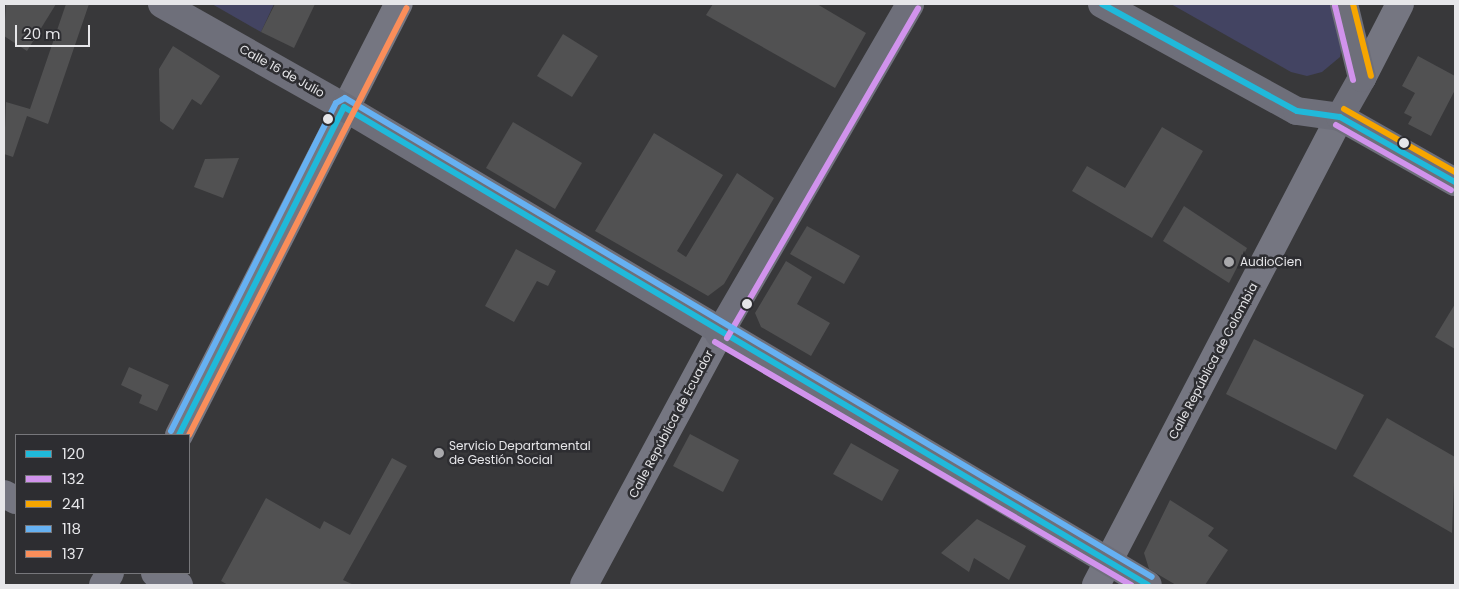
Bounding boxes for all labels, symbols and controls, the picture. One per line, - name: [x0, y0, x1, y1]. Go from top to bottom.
- scale bar: [18, 15, 92, 47]
- text: 20 m: [23, 23, 61, 44]
- street label: Calle 16 de Julio: [237, 42, 327, 100]
- unlabelled marker: [323, 114, 333, 124]
- unlabelled marker: [1399, 138, 1409, 148]
- marker: AudioCien: [1222, 255, 1236, 269]
- place label: AudioCien: [1240, 255, 1302, 269]
- street label: Calle República de Colombia: [1166, 280, 1260, 442]
- unlabelled marker: [742, 299, 752, 309]
- street label: Calle República de Ecuador: [626, 348, 716, 500]
- legend: [15, 434, 190, 574]
- place label: Servicio Departamental de Gestión Social: [449, 439, 591, 467]
- text: 120: [62, 443, 85, 464]
- marker: Servicio Departamental de Gestión Social: [433, 447, 445, 459]
- text: 132: [62, 468, 84, 489]
- text: 241: [62, 493, 85, 514]
- text: 118: [62, 518, 81, 539]
- text: 137: [62, 543, 84, 564]

